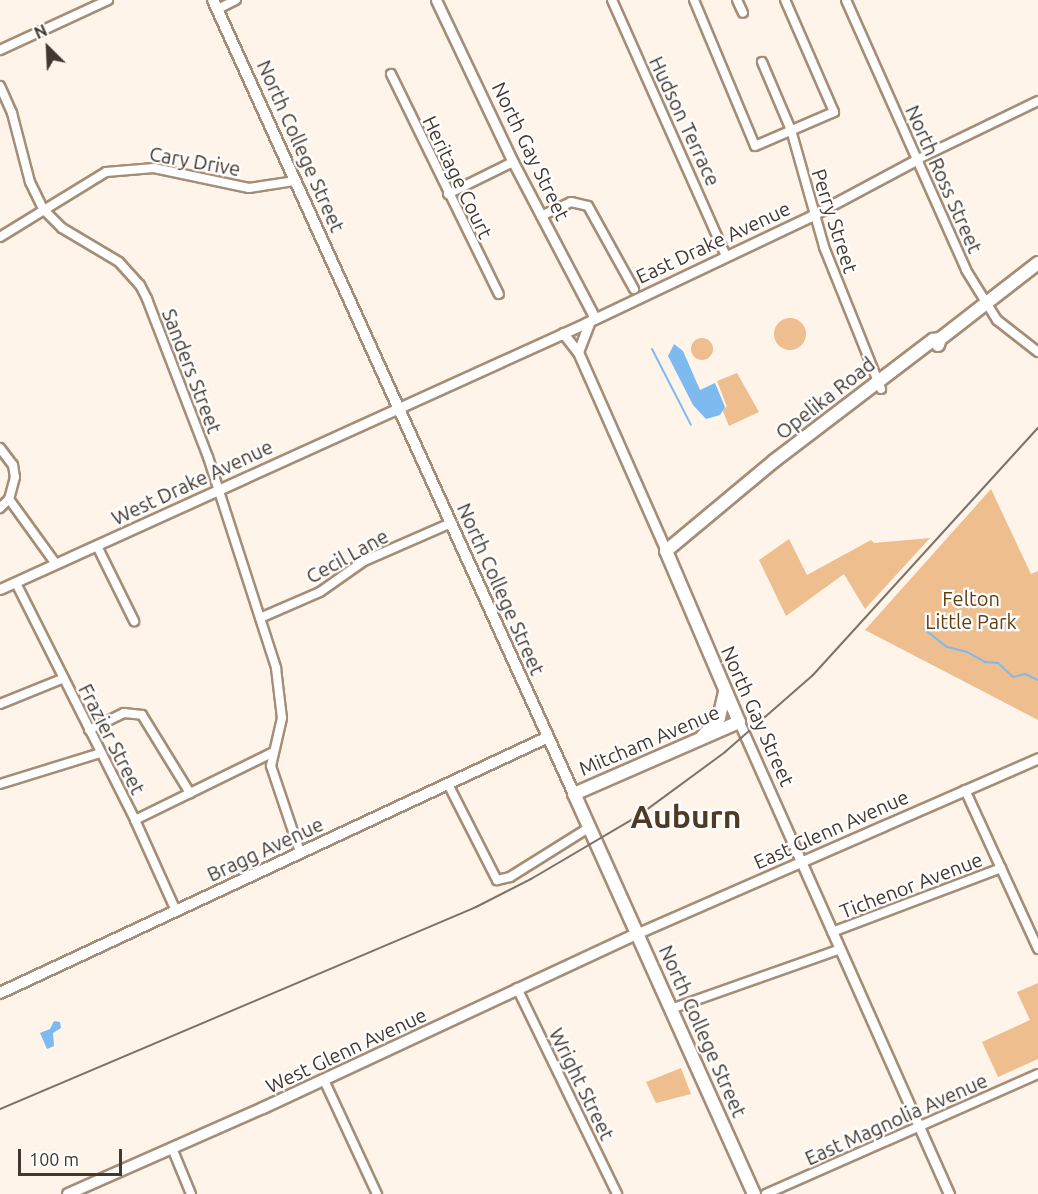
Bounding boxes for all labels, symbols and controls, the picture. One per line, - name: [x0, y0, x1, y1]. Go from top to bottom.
- north arrow: [18, 18, 78, 78]
- text: N: [32, 21, 50, 42]
- street label: Hudson Terrace: [644, 52, 726, 190]
- street label: North College Street: [252, 56, 350, 236]
- street label: North Gay Street: [487, 78, 575, 224]
- street label: North Ross Street: [901, 101, 987, 257]
- street label: Heritage Court: [418, 112, 498, 242]
- street label: Cary Drive: [148, 141, 242, 181]
- street label: Perry Street: [807, 166, 863, 276]
- street label: East Drake Avenue: [632, 196, 794, 288]
- street label: Sanders Street: [157, 305, 227, 437]
- street label: Opelika Road: [771, 352, 879, 444]
- street label: West Drake Avenue: [108, 434, 276, 530]
- street label: North College Street: [452, 499, 550, 679]
- street label: Cecil Lane: [302, 524, 392, 588]
- park label: Felton Little Park: [925, 586, 1017, 633]
- street label: North Gay Street: [716, 642, 800, 790]
- street label: Frazier Street: [74, 680, 150, 798]
- street label: Mitcham Avenue: [575, 700, 723, 780]
- street label: East Glenn Avenue: [750, 784, 912, 874]
- district label: Auburn: [631, 797, 741, 835]
- street label: Bragg Avenue: [203, 812, 327, 886]
- street label: Tichenor Avenue: [836, 847, 986, 923]
- street label: North College Street: [654, 941, 752, 1121]
- street label: West Glenn Avenue: [262, 1002, 430, 1098]
- street label: Wright Street: [544, 1024, 620, 1144]
- street label: East Magnolia Avenue: [801, 1068, 991, 1170]
- scale bar: [21, 1137, 124, 1175]
- text: 100 m: [29, 1149, 79, 1169]

